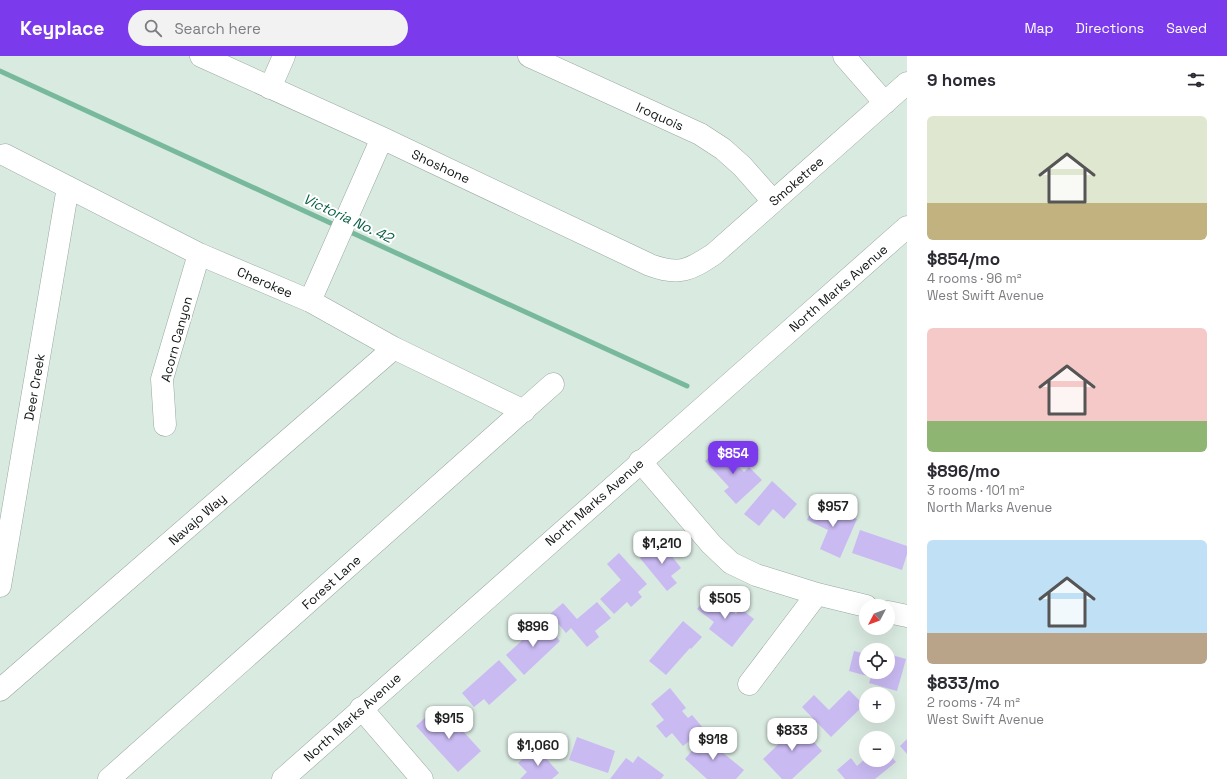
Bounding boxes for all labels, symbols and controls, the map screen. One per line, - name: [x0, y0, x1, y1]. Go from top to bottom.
- search box: [128, 10, 408, 46]
- text: Keyplace: [20, 16, 104, 41]
- icon: search: [142, 17, 164, 39]
- text: Search here: [174, 19, 261, 38]
- text: Map: [1024, 19, 1054, 37]
- text: Directions: [1076, 19, 1144, 37]
- text: Saved: [1166, 19, 1207, 37]
- text: 9 homes: [927, 69, 996, 91]
- icon: filters: [1185, 69, 1207, 91]
- street label: Iroquois: [633, 98, 686, 135]
- icon: home: [1031, 142, 1103, 214]
- street label: Shoshone: [409, 146, 473, 187]
- street label: Smoketree: [765, 153, 827, 210]
- water label: Victoria No. 42: [300, 189, 397, 247]
- street label: North Marks Avenue: [785, 241, 891, 336]
- text: $854/mo: [927, 248, 1000, 270]
- street label: Cherokee: [234, 263, 295, 302]
- text: 4 rooms · 96 m²: [927, 270, 1022, 287]
- text: West Swift Avenue: [927, 287, 1044, 304]
- street label: Acorn Canyon: [157, 294, 196, 384]
- street label: Deer Creek: [20, 352, 49, 422]
- icon: home: [1031, 354, 1103, 426]
- pin: $854: [709, 441, 757, 475]
- text: $854: [717, 445, 749, 462]
- street label: North Marks Avenue: [541, 455, 647, 550]
- text: $896/mo: [927, 460, 1000, 482]
- text: 3 rooms · 101 m²: [927, 482, 1025, 499]
- street label: Navajo Way: [165, 490, 230, 549]
- pin: $957: [809, 494, 857, 528]
- text: $957: [818, 498, 848, 515]
- text: North Marks Avenue: [927, 499, 1052, 516]
- pin: $1,210: [629, 531, 695, 565]
- text: $1,210: [642, 535, 682, 552]
- street label: Forest Lane: [298, 551, 364, 613]
- icon: home: [1031, 566, 1103, 638]
- pin: $505: [701, 586, 749, 620]
- text: $505: [709, 590, 741, 607]
- north arrow: [859, 599, 895, 635]
- map controls: [859, 599, 895, 767]
- pin: $896: [509, 614, 557, 648]
- text: $896: [517, 618, 549, 635]
- button: locate: [859, 643, 895, 679]
- street label: North Marks Avenue: [300, 669, 405, 766]
- text: $833/mo: [927, 672, 1000, 694]
- button: +: [859, 687, 895, 723]
- text: 2 rooms · 74 m²: [927, 694, 1020, 711]
- pin: $915: [425, 706, 473, 740]
- text: $915: [434, 710, 464, 727]
- text: West Swift Avenue: [927, 711, 1044, 728]
- pin: $833: [768, 718, 816, 752]
- text: $833: [776, 722, 808, 739]
- pin: $918: [689, 727, 737, 761]
- text: $918: [698, 731, 728, 748]
- button: −: [859, 731, 895, 767]
- pin: $1,060: [505, 733, 571, 767]
- text: $1,060: [517, 737, 559, 754]

